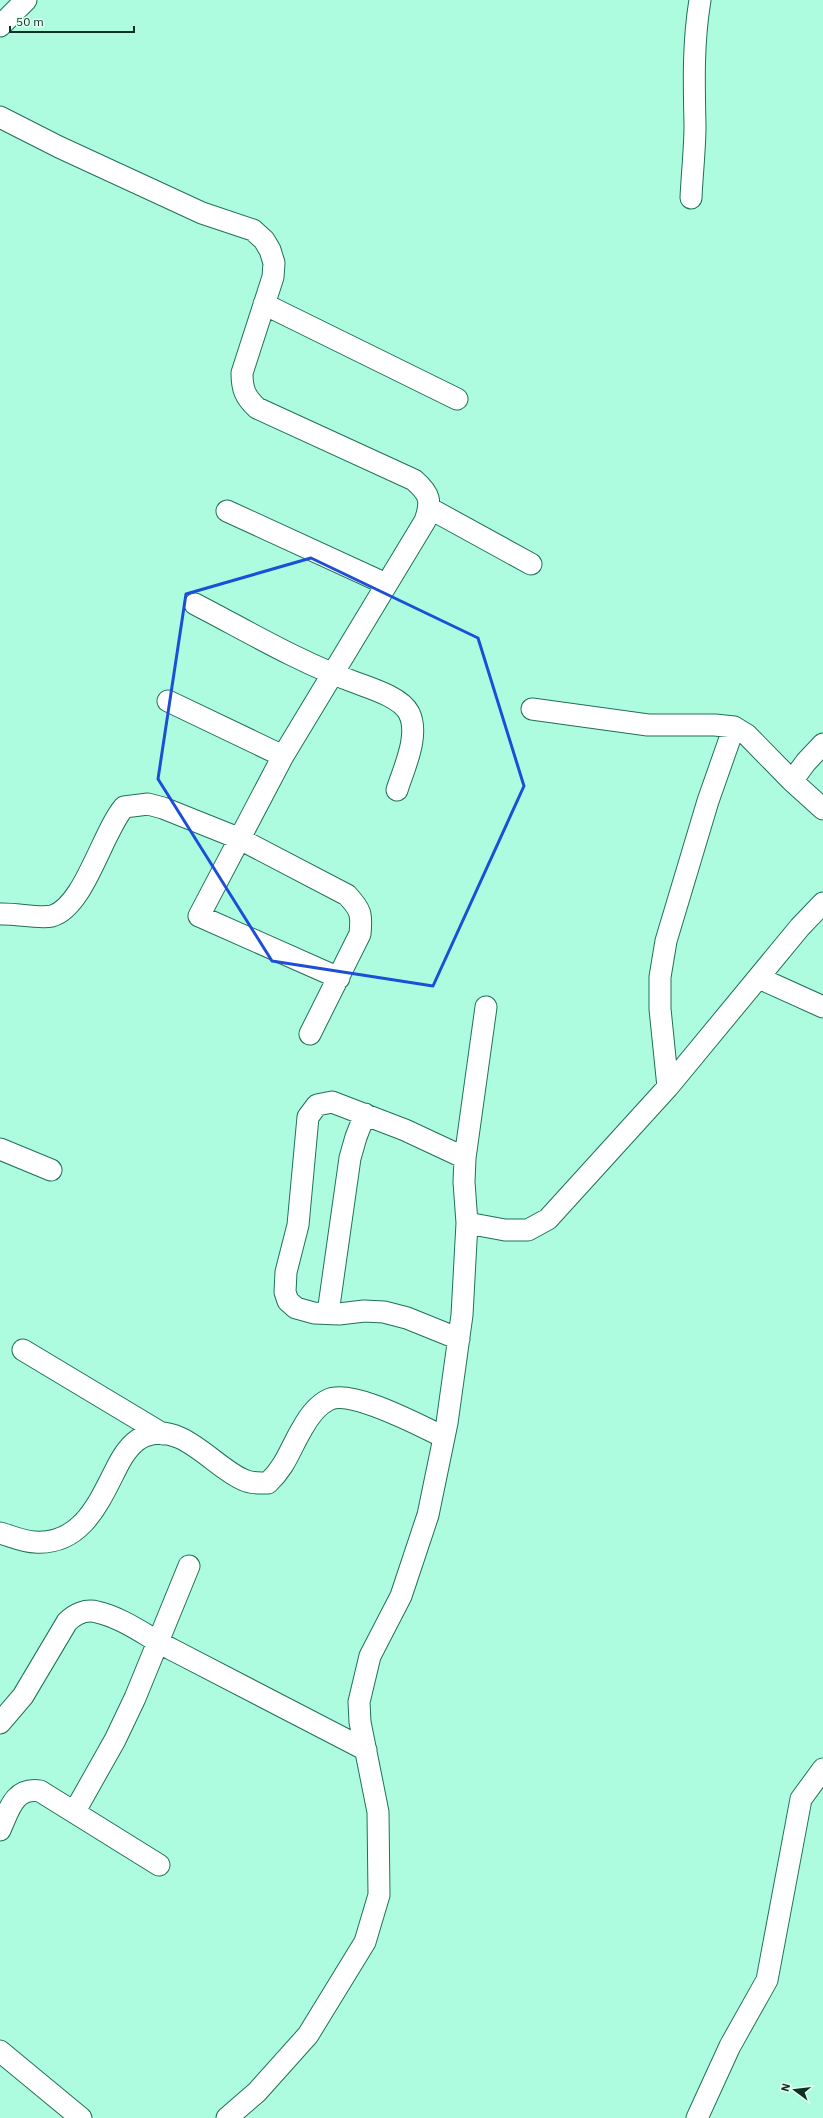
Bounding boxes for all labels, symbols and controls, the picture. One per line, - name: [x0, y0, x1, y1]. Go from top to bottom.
- scale bar: [10, 8, 134, 34]
- text: 50 m: [16, 14, 44, 29]
- north arrow: [775, 2070, 815, 2110]
- text: N: [778, 2082, 793, 2093]

